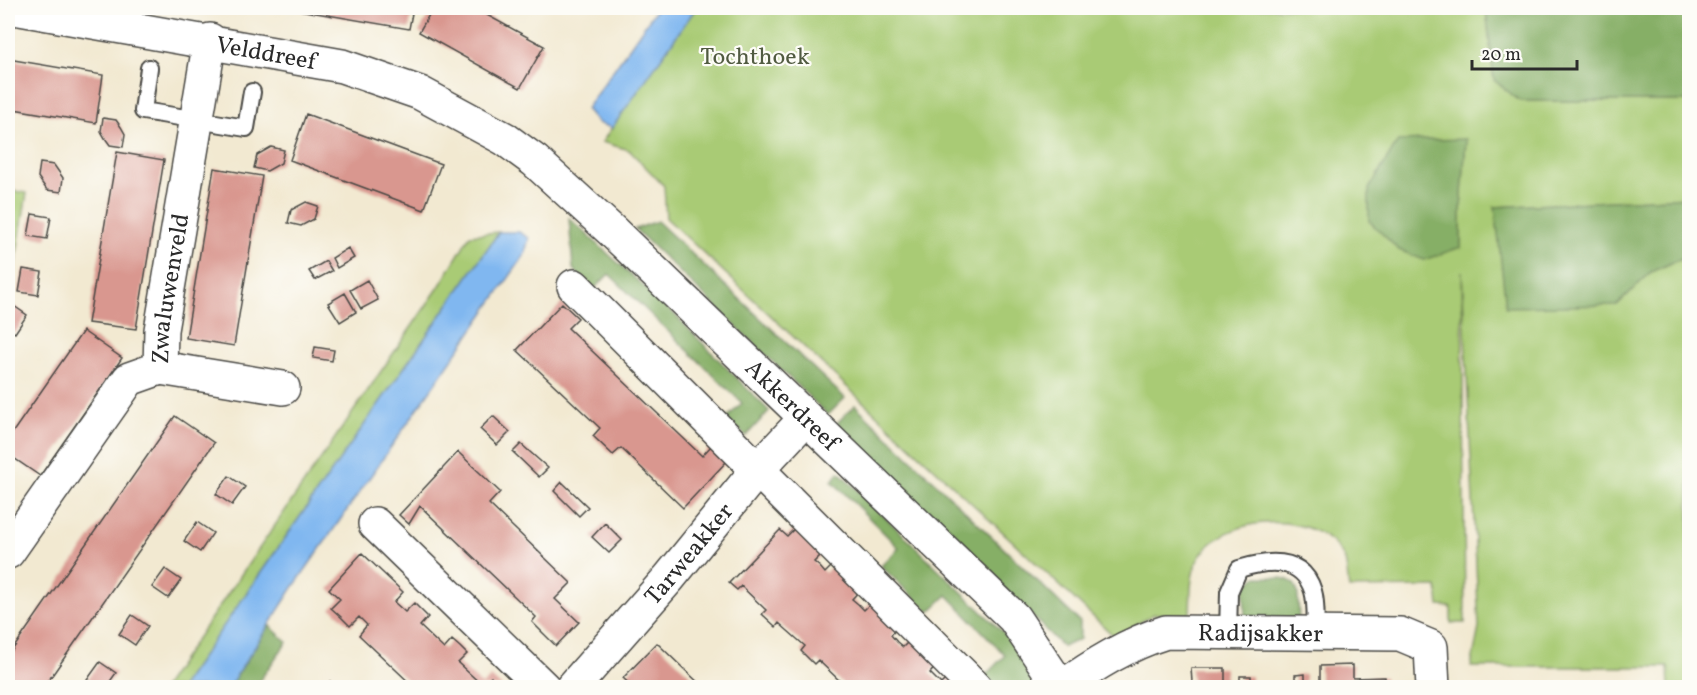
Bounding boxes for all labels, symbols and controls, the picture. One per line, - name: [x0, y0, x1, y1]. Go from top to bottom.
- street label: Velddreef: [213, 29, 321, 81]
- scale bar: [1472, 33, 1577, 71]
- park label: Tochthoek: [700, 41, 810, 75]
- text: 20 m: [1481, 43, 1521, 68]
- street label: Zwaluwenveld: [145, 211, 199, 365]
- street label: Akkerdreef: [736, 353, 848, 462]
- street label: Tarweakker: [638, 496, 743, 613]
- street label: Radijsakker: [1198, 617, 1323, 652]

